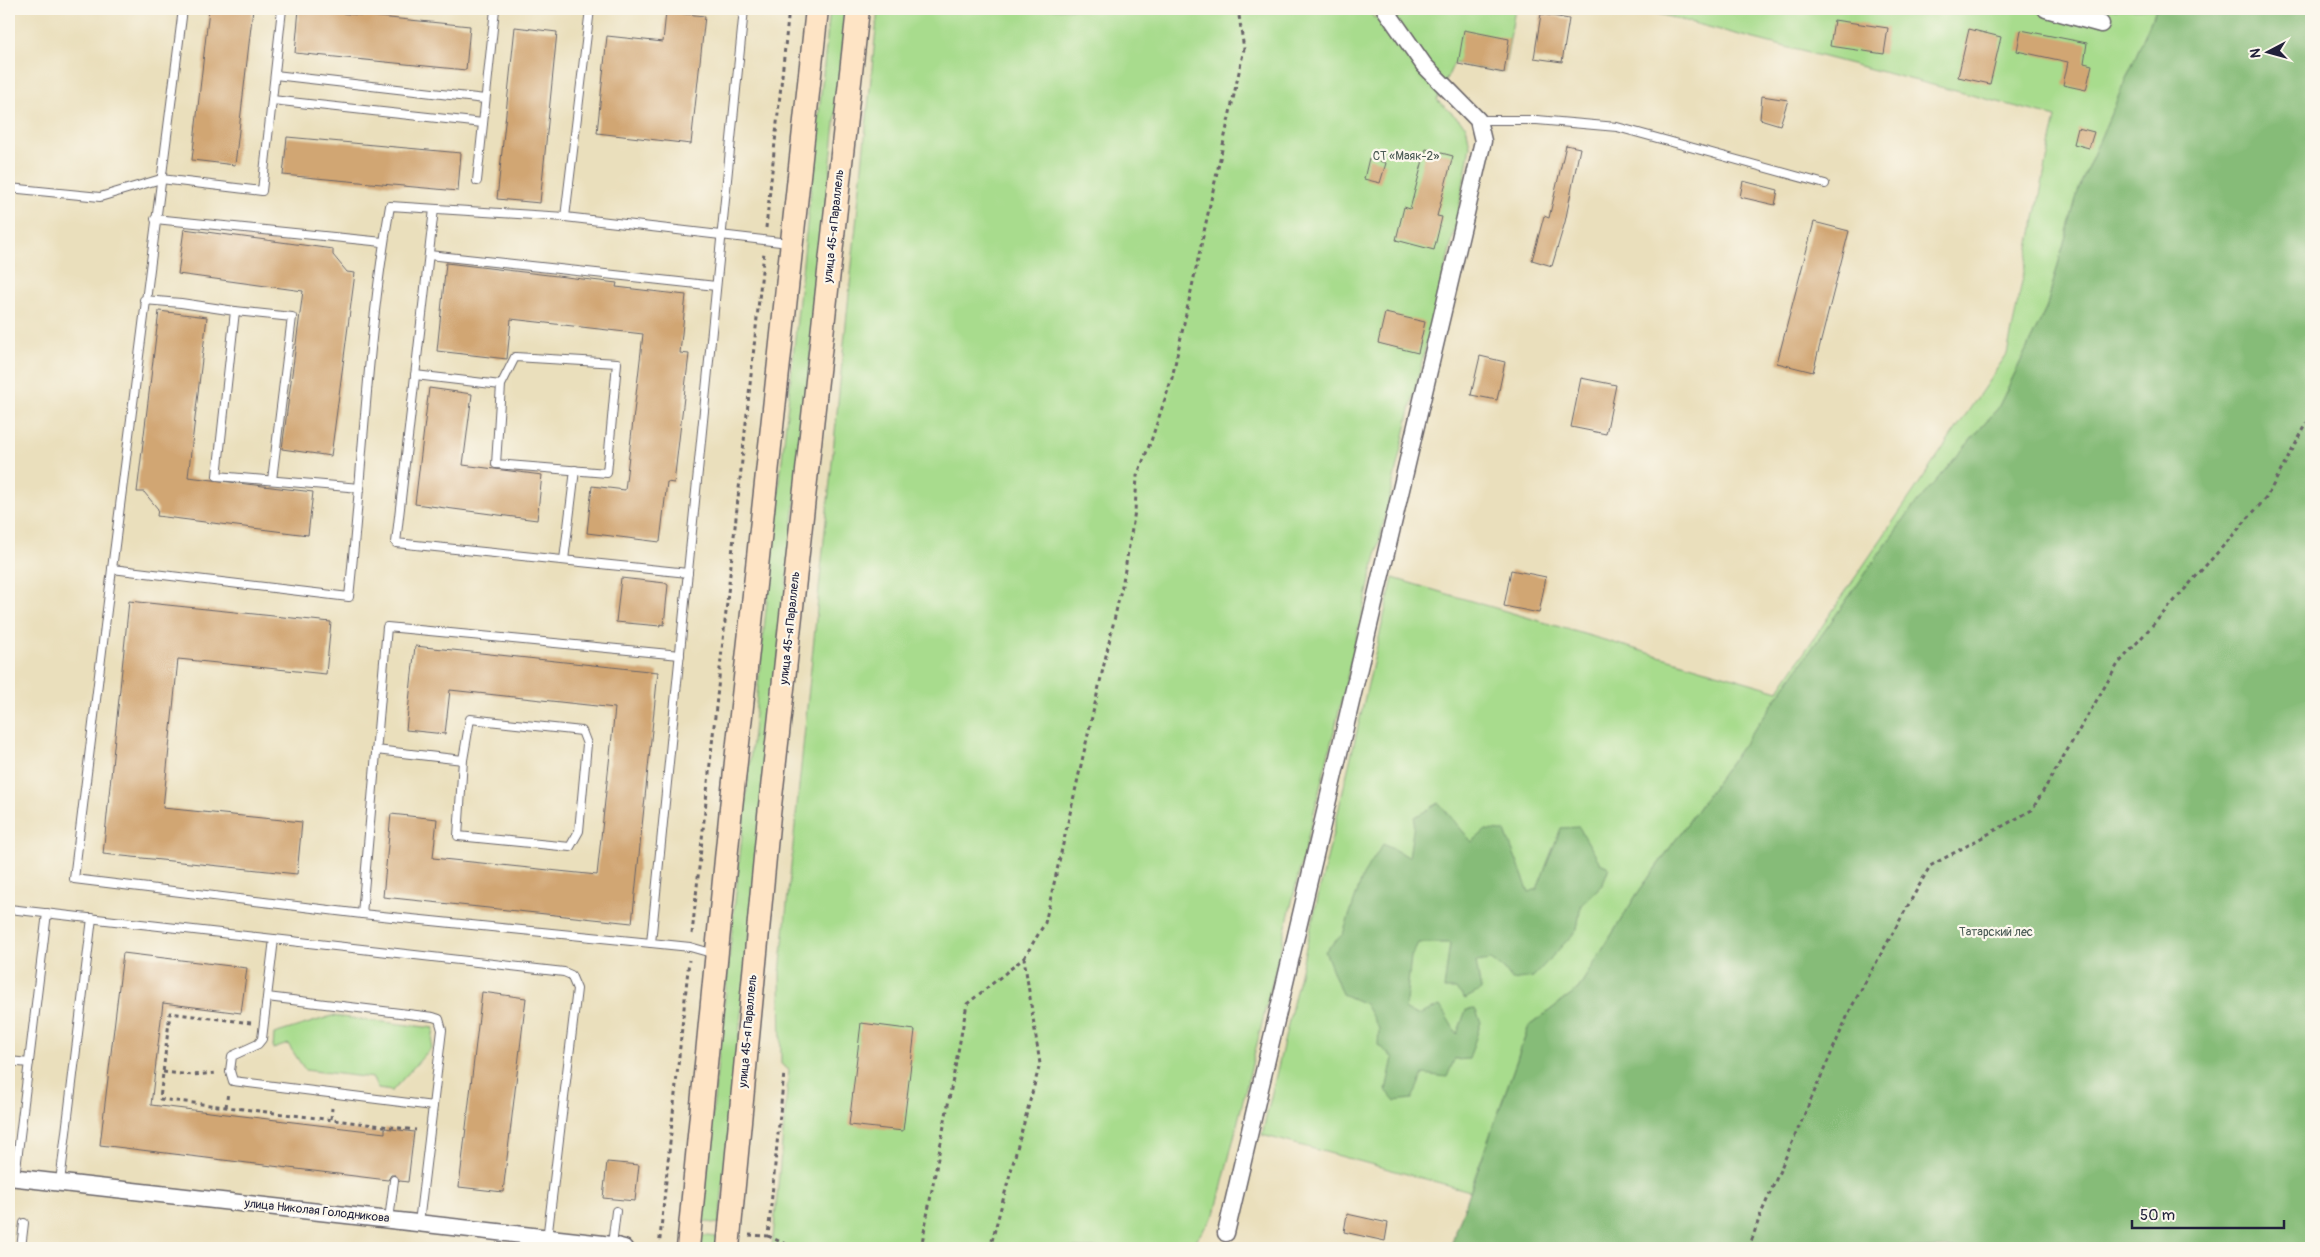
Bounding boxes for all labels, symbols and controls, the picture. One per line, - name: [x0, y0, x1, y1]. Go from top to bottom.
- north arrow: [2242, 28, 2292, 78]
- text: N: [2247, 48, 2265, 59]
- park label: СТ «Маяк-2»: [1373, 149, 1439, 164]
- street label: улица 45-я Параллель: [820, 169, 847, 284]
- street label: улица 45-я Параллель: [776, 571, 803, 686]
- park label: Татарский лес: [1959, 925, 2033, 940]
- street label: улица 45-я Параллель: [735, 974, 760, 1089]
- street label: улица Николая Голодникова: [243, 1196, 391, 1226]
- scale bar: [2132, 1197, 2285, 1229]
- text: 50 m: [2140, 1206, 2175, 1225]

